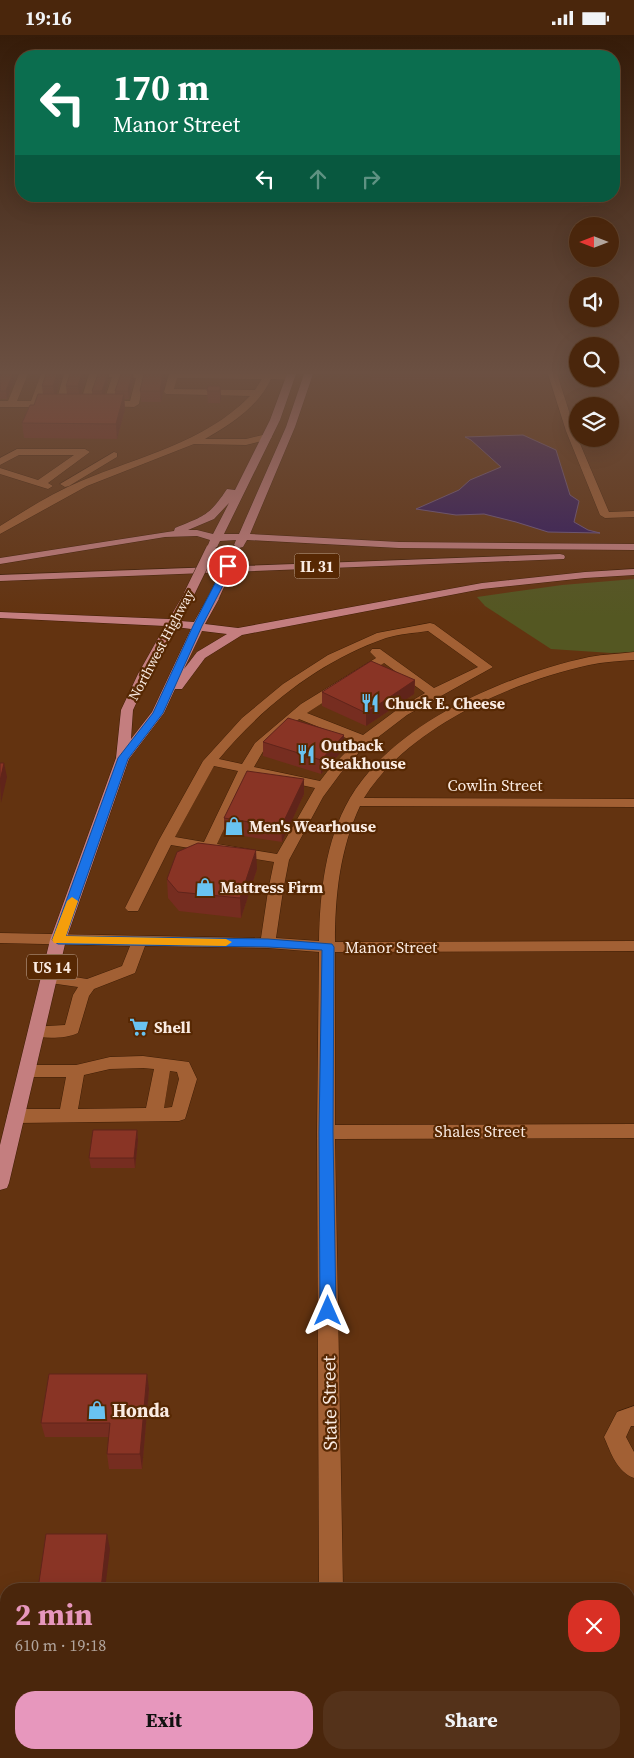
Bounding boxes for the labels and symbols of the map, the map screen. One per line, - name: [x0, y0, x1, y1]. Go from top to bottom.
- north arrow: [569, 217, 619, 267]
- pin: [207, 545, 249, 587]
- road number: IL 31: [294, 553, 340, 579]
- street label: Northwest Highway: [123, 585, 199, 704]
- restaurant icon: Chuck E. Cheese: [359, 692, 381, 714]
- place label: Chuck E. Cheese: [385, 692, 505, 714]
- place label: Outback Steakhouse: [321, 734, 406, 774]
- restaurant icon: Outback Steakhouse: [295, 743, 317, 765]
- street label: Cowlin Street: [447, 774, 543, 796]
- shop icon: Men's Wearhouse: [223, 815, 245, 837]
- place label: Men's Wearhouse: [249, 815, 376, 837]
- shop icon: Mattress Firm: [194, 876, 216, 898]
- place label: Mattress Firm: [220, 876, 324, 898]
- street label: Manor Street: [345, 936, 438, 958]
- road number: US 14: [27, 955, 77, 979]
- supermarket icon: Shell: [128, 1016, 150, 1038]
- place label: Shell: [154, 1016, 191, 1038]
- street label: Shales Street: [435, 1120, 526, 1142]
- position arrow: [301, 1284, 353, 1336]
- street label: State Street: [315, 1355, 343, 1451]
- place label: Honda: [112, 1397, 171, 1423]
- shop icon: Honda: [86, 1399, 108, 1421]

